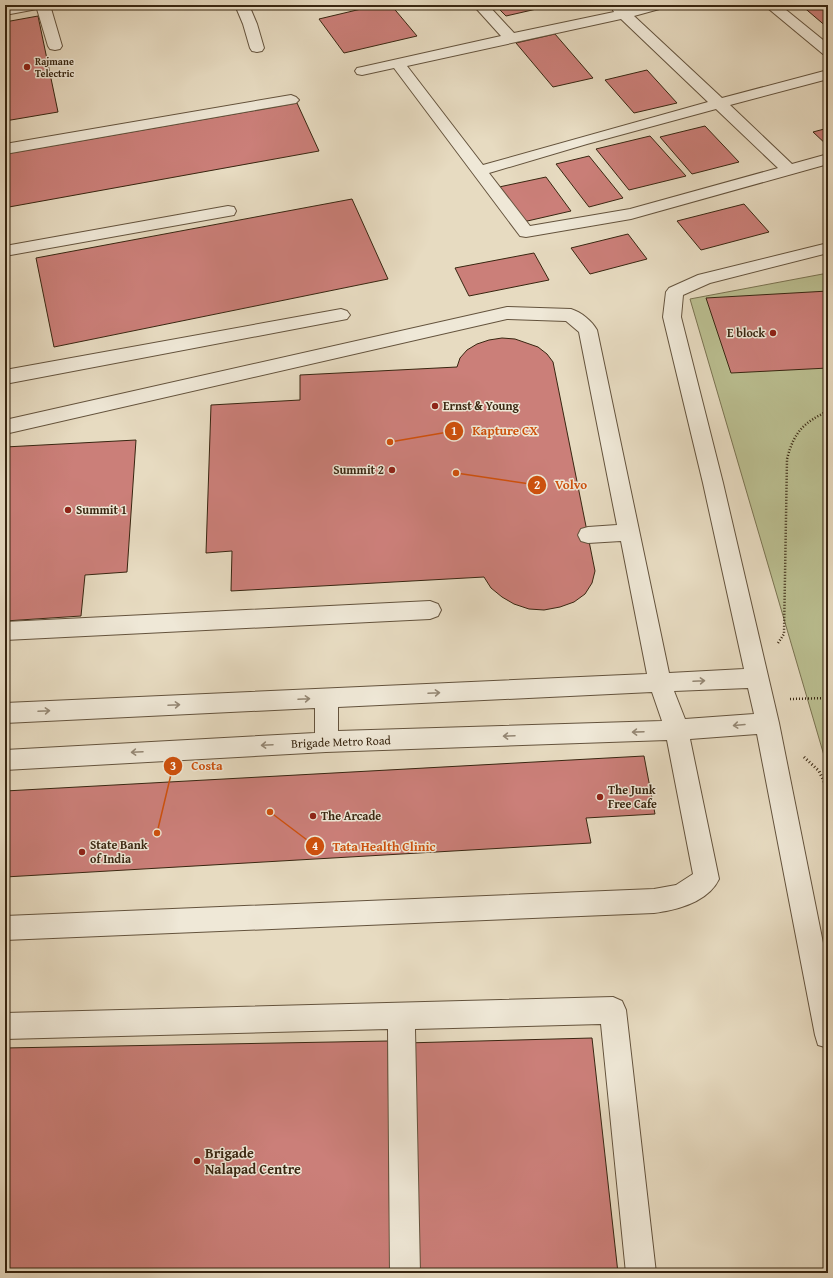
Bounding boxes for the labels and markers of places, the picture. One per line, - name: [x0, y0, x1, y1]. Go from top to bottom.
- place label: Rajmane Telectric: [35, 54, 75, 81]
- marker: Rajmane Telectric: [22, 62, 32, 72]
- place label: E block: [727, 324, 765, 341]
- marker: E block: [768, 328, 778, 338]
- place label: Ernst & Young: [443, 397, 519, 414]
- marker: Ernst & Young: [430, 401, 440, 411]
- callout: Kapture CX: [444, 418, 546, 443]
- place label: Summit 2: [333, 461, 384, 478]
- marker: Summit 2: [387, 465, 397, 475]
- callout: Volvo: [527, 472, 595, 497]
- place label: Summit 1: [76, 501, 127, 518]
- marker: Summit 1: [63, 505, 73, 515]
- callout: Costa: [163, 753, 230, 778]
- place label: The Junk Free Cafe: [608, 781, 657, 812]
- marker: The Junk Free Cafe: [595, 792, 605, 802]
- place label: The Arcade: [321, 807, 381, 824]
- marker: The Arcade: [308, 811, 318, 821]
- callout: Tata Health Clinic: [305, 834, 444, 859]
- place label: State Bank of India: [90, 836, 148, 867]
- marker: State Bank of India: [77, 847, 87, 857]
- place label: Brigade Nalapad Centre: [205, 1143, 301, 1179]
- marker: Brigade Nalapad Centre: [192, 1156, 202, 1166]

